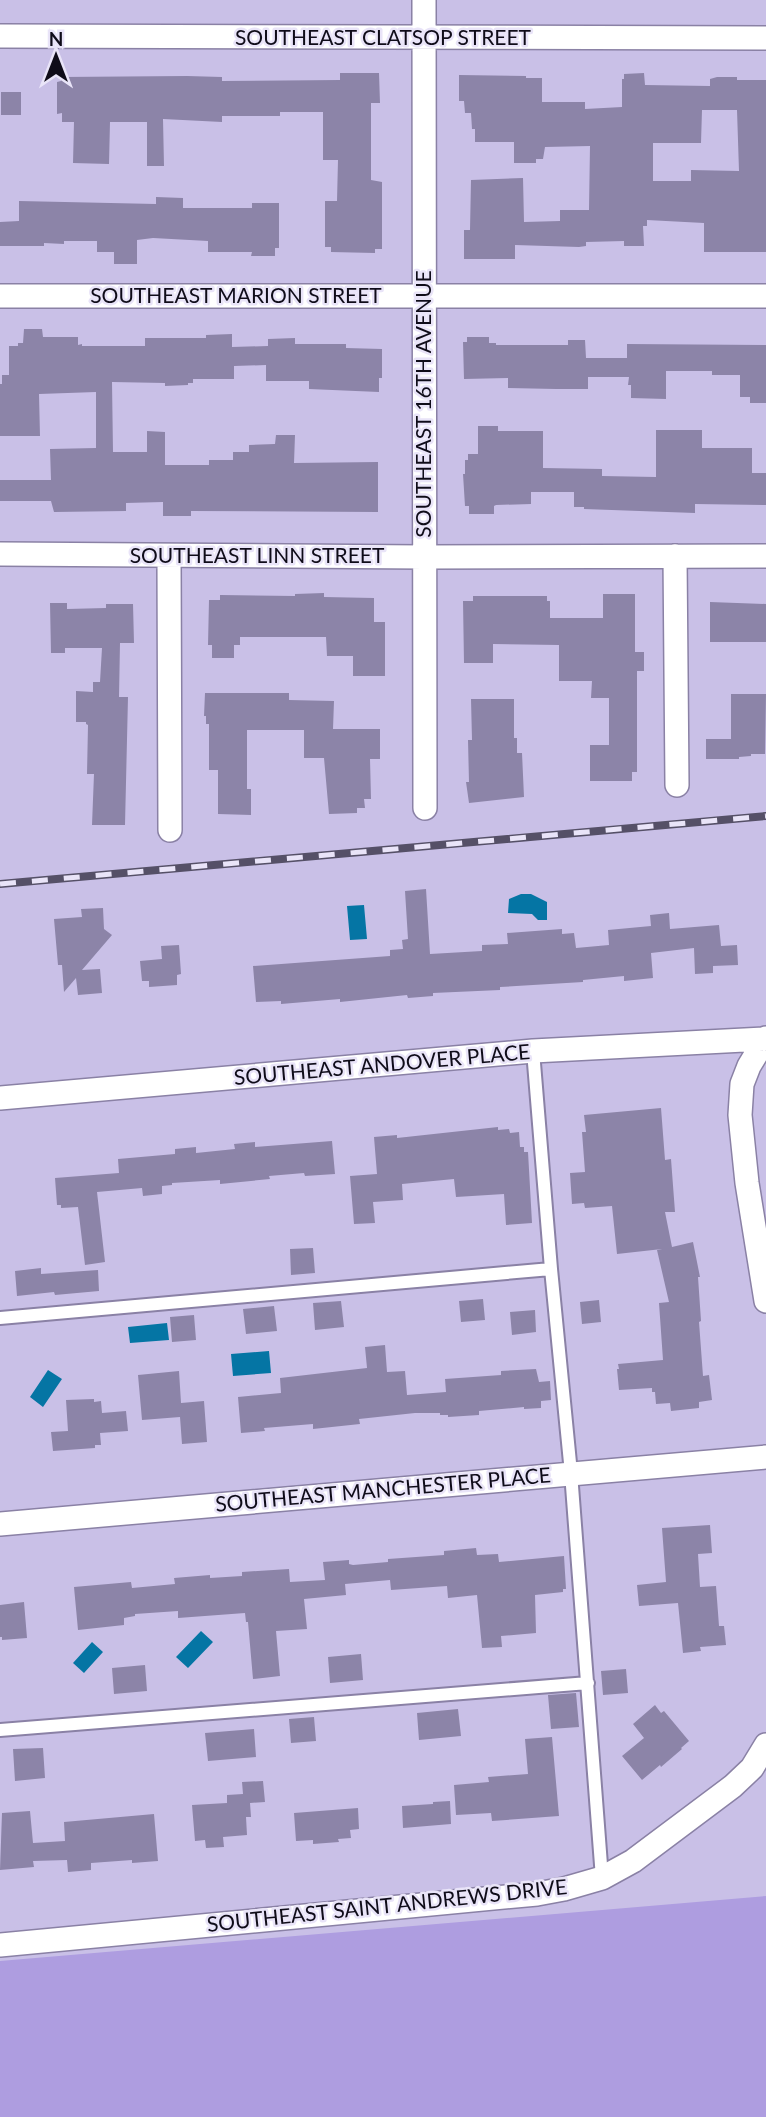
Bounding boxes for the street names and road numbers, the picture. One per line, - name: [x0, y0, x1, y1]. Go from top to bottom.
- street label: SOUTHEAST CLATSOP STREET: [235, 24, 532, 49]
- street label: SOUTHEAST 16TH AVENUE: [410, 270, 435, 538]
- street label: SOUTHEAST MARION STREET: [90, 282, 382, 307]
- street label: SOUTHEAST LINN STREET: [130, 542, 385, 567]
- street label: SOUTHEAST ANDOVER PLACE: [233, 1038, 531, 1089]
- street label: SOUTHEAST MANCHESTER PLACE: [214, 1461, 552, 1516]
- street label: SOUTHEAST SAINT ANDREWS DRIVE: [206, 1873, 568, 1936]

